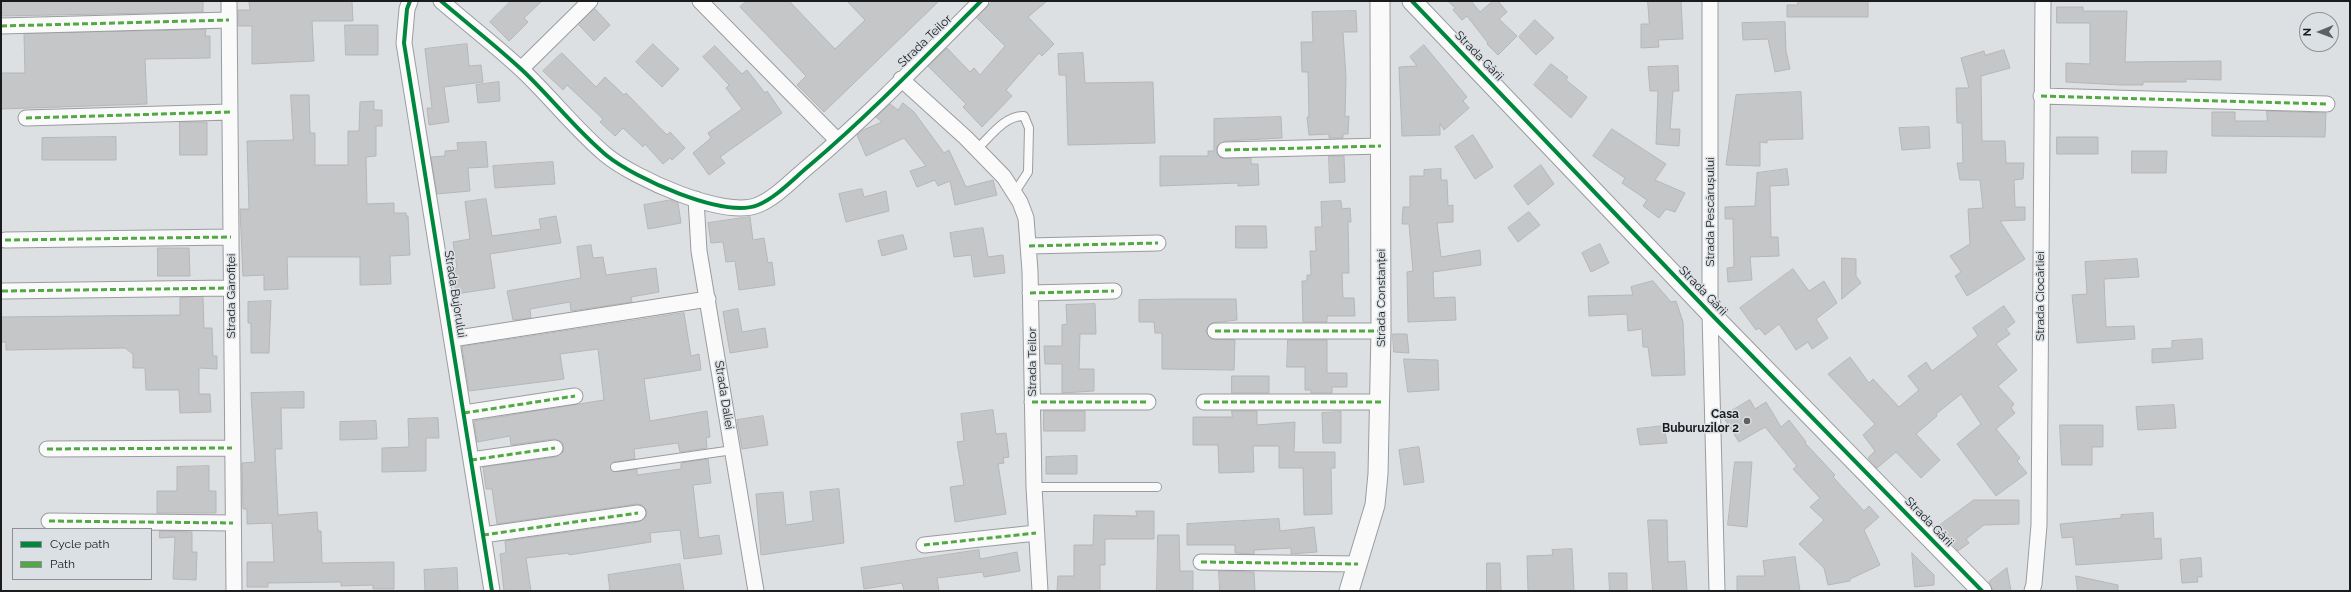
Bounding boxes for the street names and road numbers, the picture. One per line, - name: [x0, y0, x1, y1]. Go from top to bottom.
- street label: Strada Teilor: [895, 12, 955, 70]
- street label: Strada Gării: [1452, 28, 1506, 84]
- street label: Strada Pescărușului: [1703, 157, 1717, 267]
- street label: Strada Bujorului: [441, 249, 469, 339]
- street label: Strada Constanței: [1374, 249, 1388, 347]
- street label: Strada Ciocârliei: [2033, 251, 2047, 341]
- street label: Strada Garofiței: [224, 254, 238, 338]
- street label: Strada Gării: [1676, 263, 1730, 319]
- street label: Strada Teilor: [1025, 327, 1039, 397]
- street label: Strada Daliei: [711, 359, 737, 431]
- street label: Strada Gării: [1902, 494, 1956, 550]

